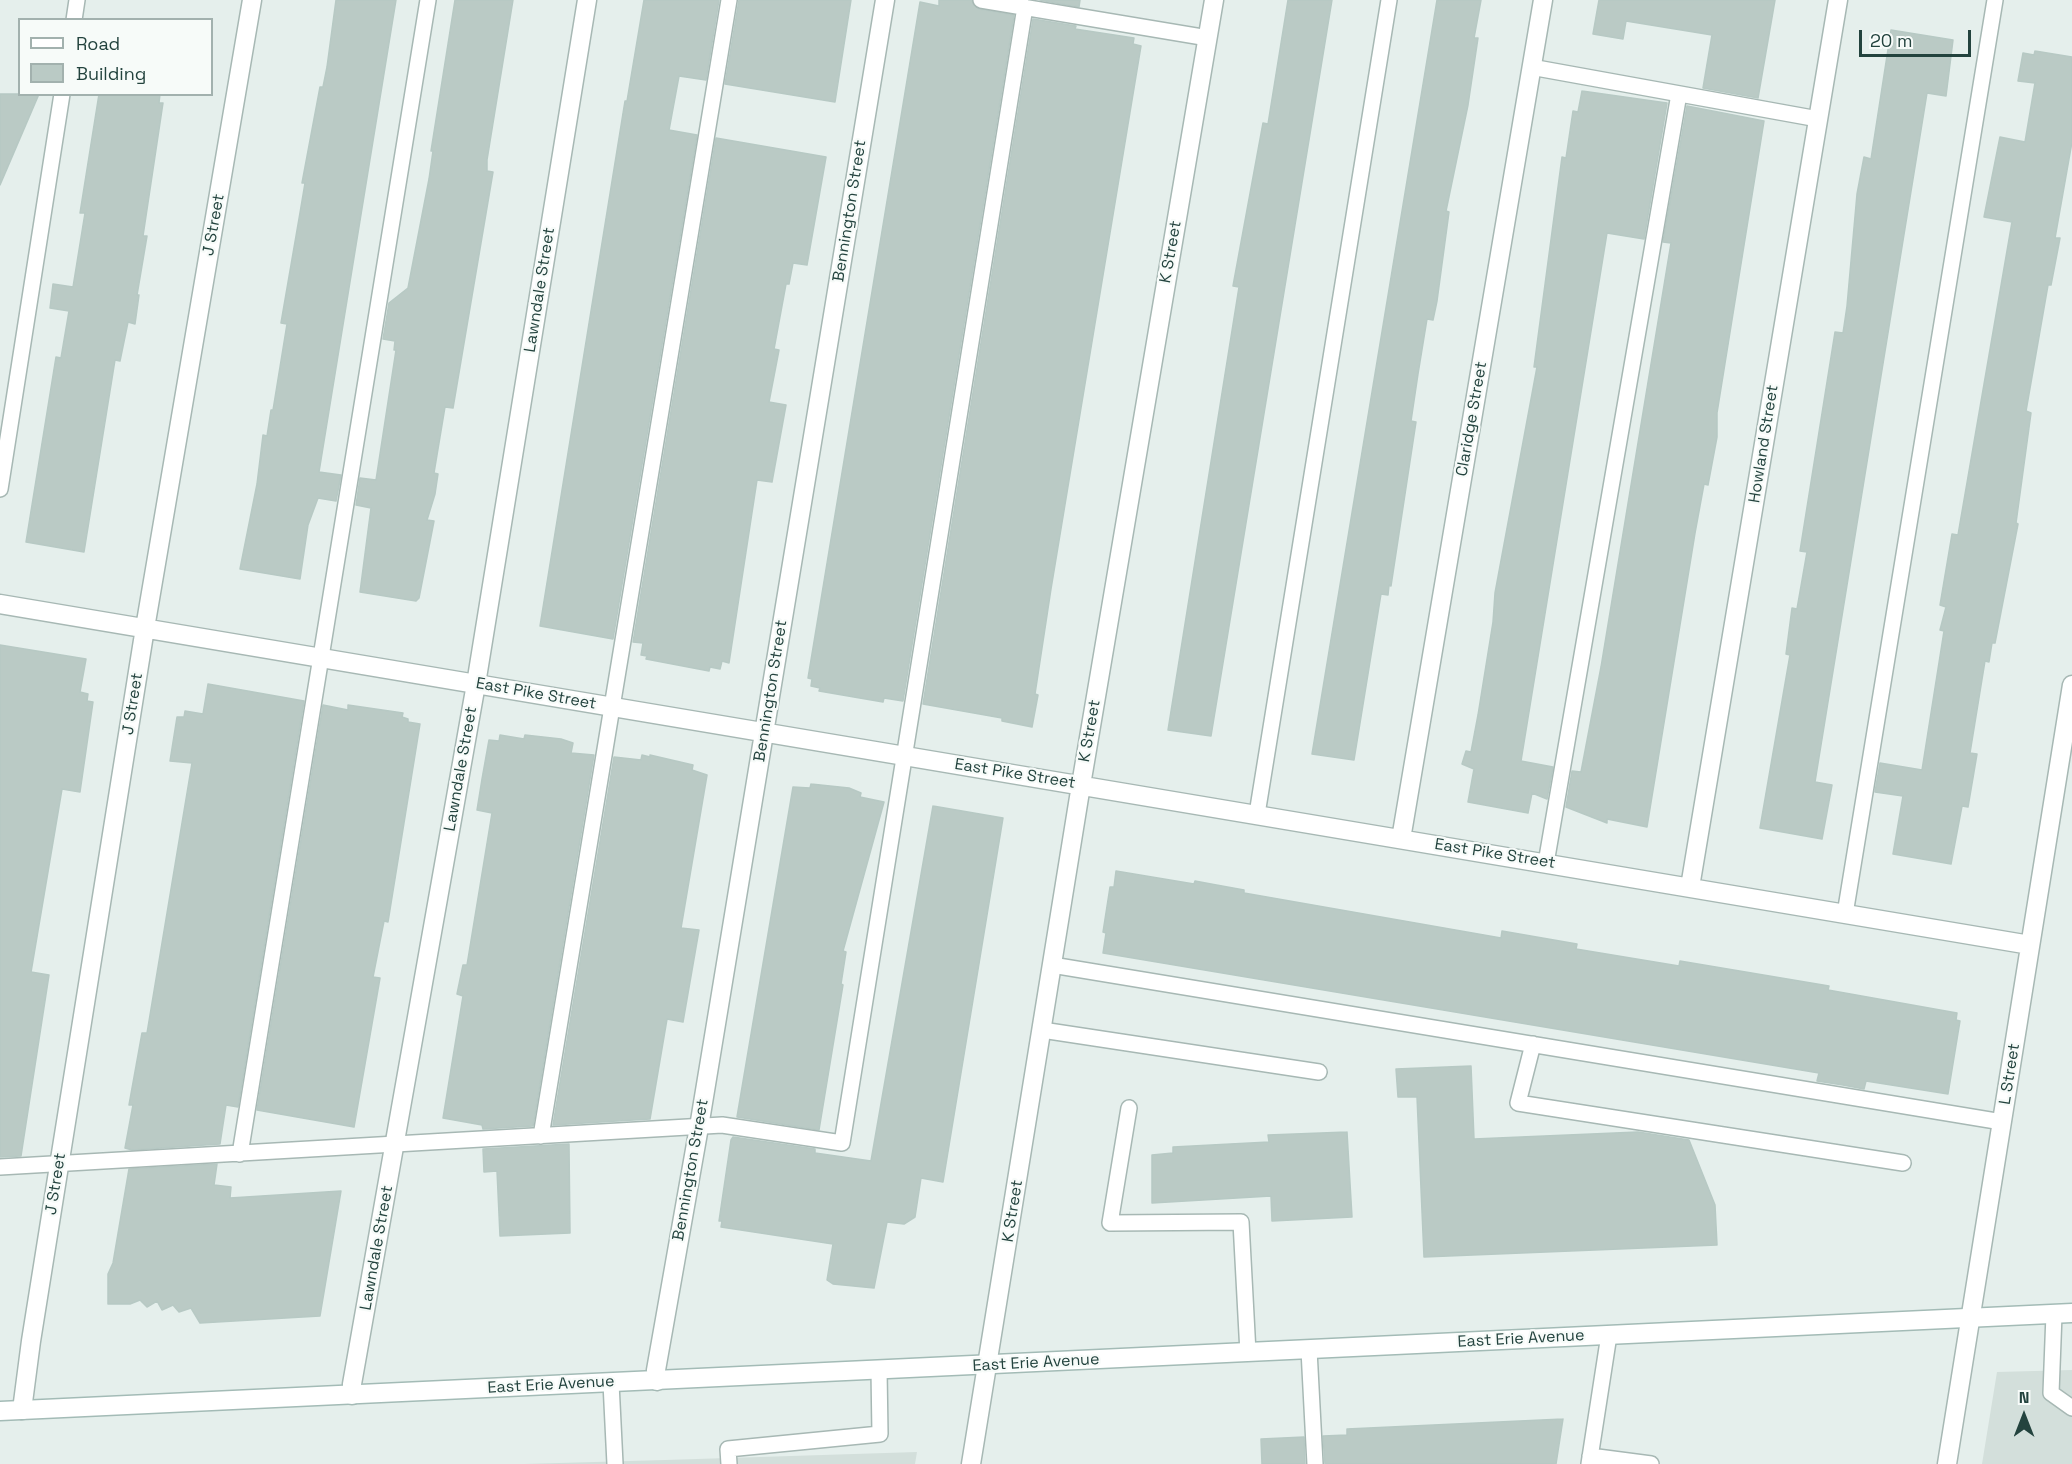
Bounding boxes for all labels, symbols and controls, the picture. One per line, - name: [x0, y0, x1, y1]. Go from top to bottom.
- legend: [18, 18, 213, 96]
- scale bar: [1862, 18, 1974, 56]
- text: 20 m: [1870, 29, 1913, 52]
- text: Road: [76, 32, 120, 55]
- text: Building: [76, 62, 146, 85]
- street label: Bennington Street: [829, 139, 871, 283]
- street label: J Street: [199, 193, 229, 257]
- street label: K Street: [1156, 219, 1186, 285]
- street label: Lawndale Street: [521, 226, 559, 354]
- street label: Claridge Street: [1452, 360, 1492, 478]
- street label: Howland Street: [1745, 384, 1783, 504]
- street label: Bennington Street: [750, 619, 792, 763]
- street label: J Street: [119, 672, 147, 736]
- street label: East Pike Street: [474, 674, 598, 714]
- street label: K Street: [1075, 698, 1105, 764]
- street label: Lawndale Street: [441, 705, 481, 833]
- street label: East Pike Street: [953, 755, 1077, 793]
- street label: East Pike Street: [1433, 835, 1557, 873]
- street label: L Street: [1996, 1042, 2024, 1106]
- street label: Bennington Street: [669, 1098, 713, 1242]
- street label: J Street: [42, 1152, 70, 1216]
- street label: K Street: [999, 1178, 1027, 1244]
- street label: Lawndale Street: [357, 1184, 397, 1312]
- street label: East Erie Avenue: [1457, 1326, 1585, 1352]
- street label: East Erie Avenue: [972, 1350, 1100, 1376]
- street label: East Erie Avenue: [487, 1372, 615, 1398]
- north arrow: [1994, 1386, 2054, 1446]
- text: N: [2019, 1387, 2029, 1408]

